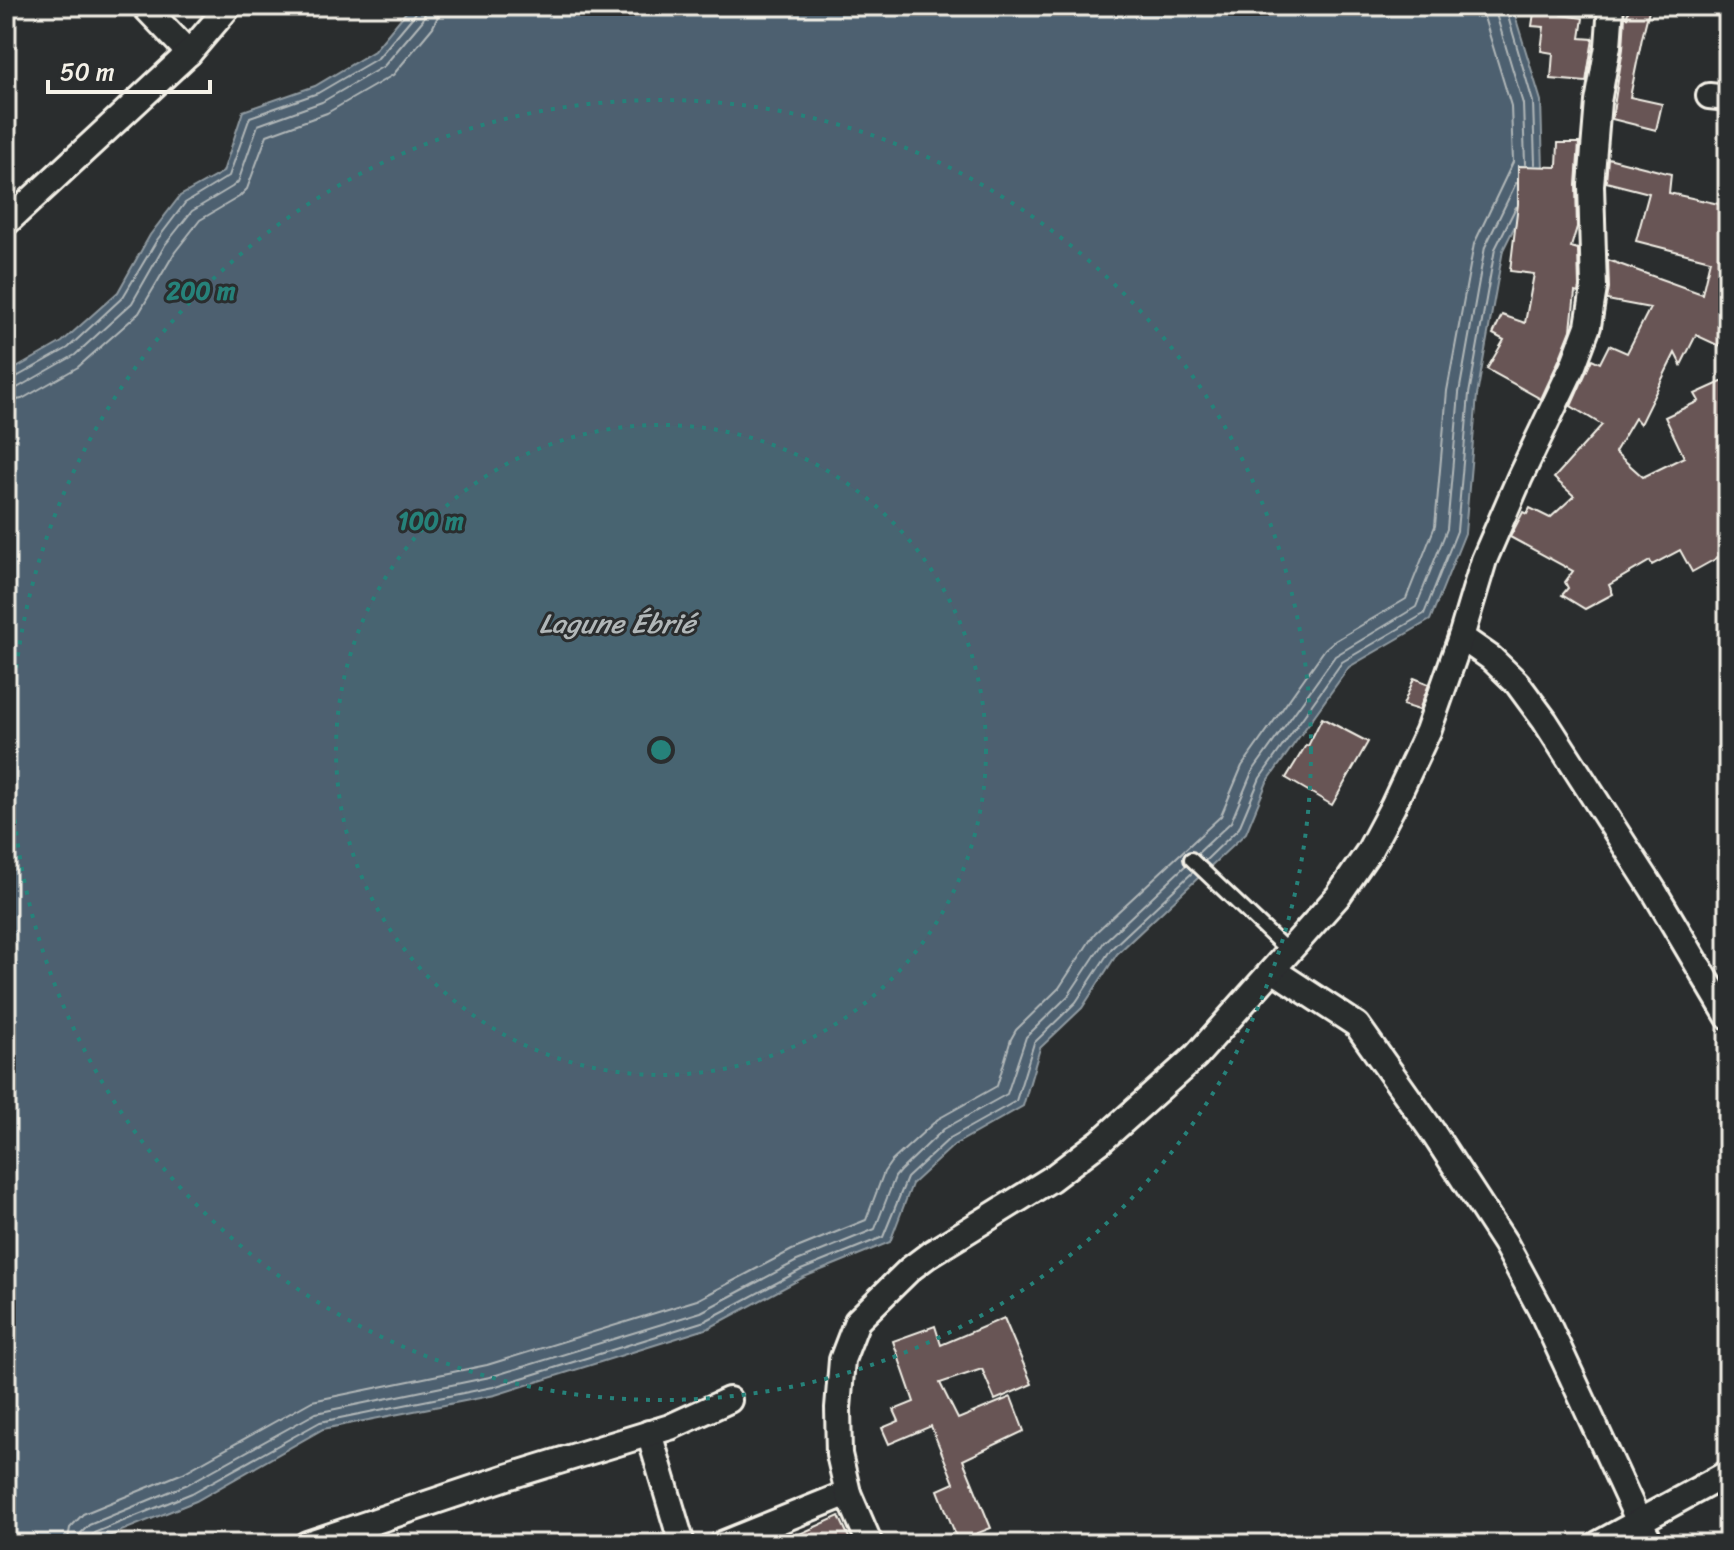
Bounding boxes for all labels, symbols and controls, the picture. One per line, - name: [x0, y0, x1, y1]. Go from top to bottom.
- scale bar: [48, 44, 210, 94]
- text: 50 m: [60, 51, 115, 93]
- text: 200 m: [166, 270, 236, 312]
- text: 100 m: [398, 500, 464, 542]
- water label: Lagune Ébrié: [539, 599, 700, 648]
- centre of rings: [647, 736, 675, 764]

